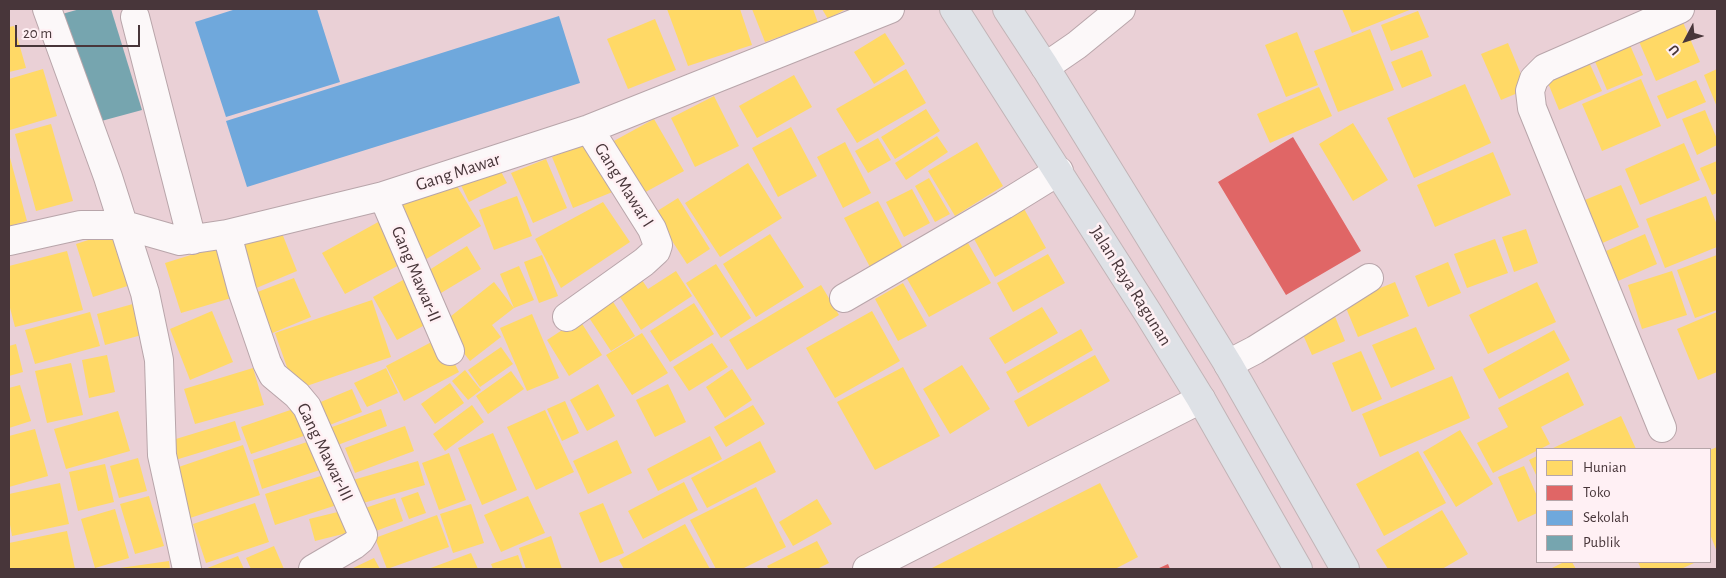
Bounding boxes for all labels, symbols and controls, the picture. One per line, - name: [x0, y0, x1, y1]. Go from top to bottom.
- scale bar: [18, 15, 142, 47]
- north arrow: [1661, 15, 1711, 65]
- text: 20 m: [23, 26, 52, 41]
- text: U: [1666, 42, 1683, 58]
- street label: Gang Mawar I: [590, 139, 658, 231]
- street label: Gang Mawar: [413, 148, 503, 196]
- street label: Jalan Raya Ragunan: [1085, 222, 1177, 350]
- street label: Gang Mawar-II: [386, 223, 446, 325]
- street label: Gang Mawar-III: [292, 399, 358, 505]
- legend: [1536, 448, 1711, 563]
- text: Hunian: [1583, 460, 1627, 475]
- text: Toko: [1583, 485, 1611, 500]
- text: Sekolah: [1583, 510, 1629, 525]
- text: Publik: [1583, 535, 1620, 550]

